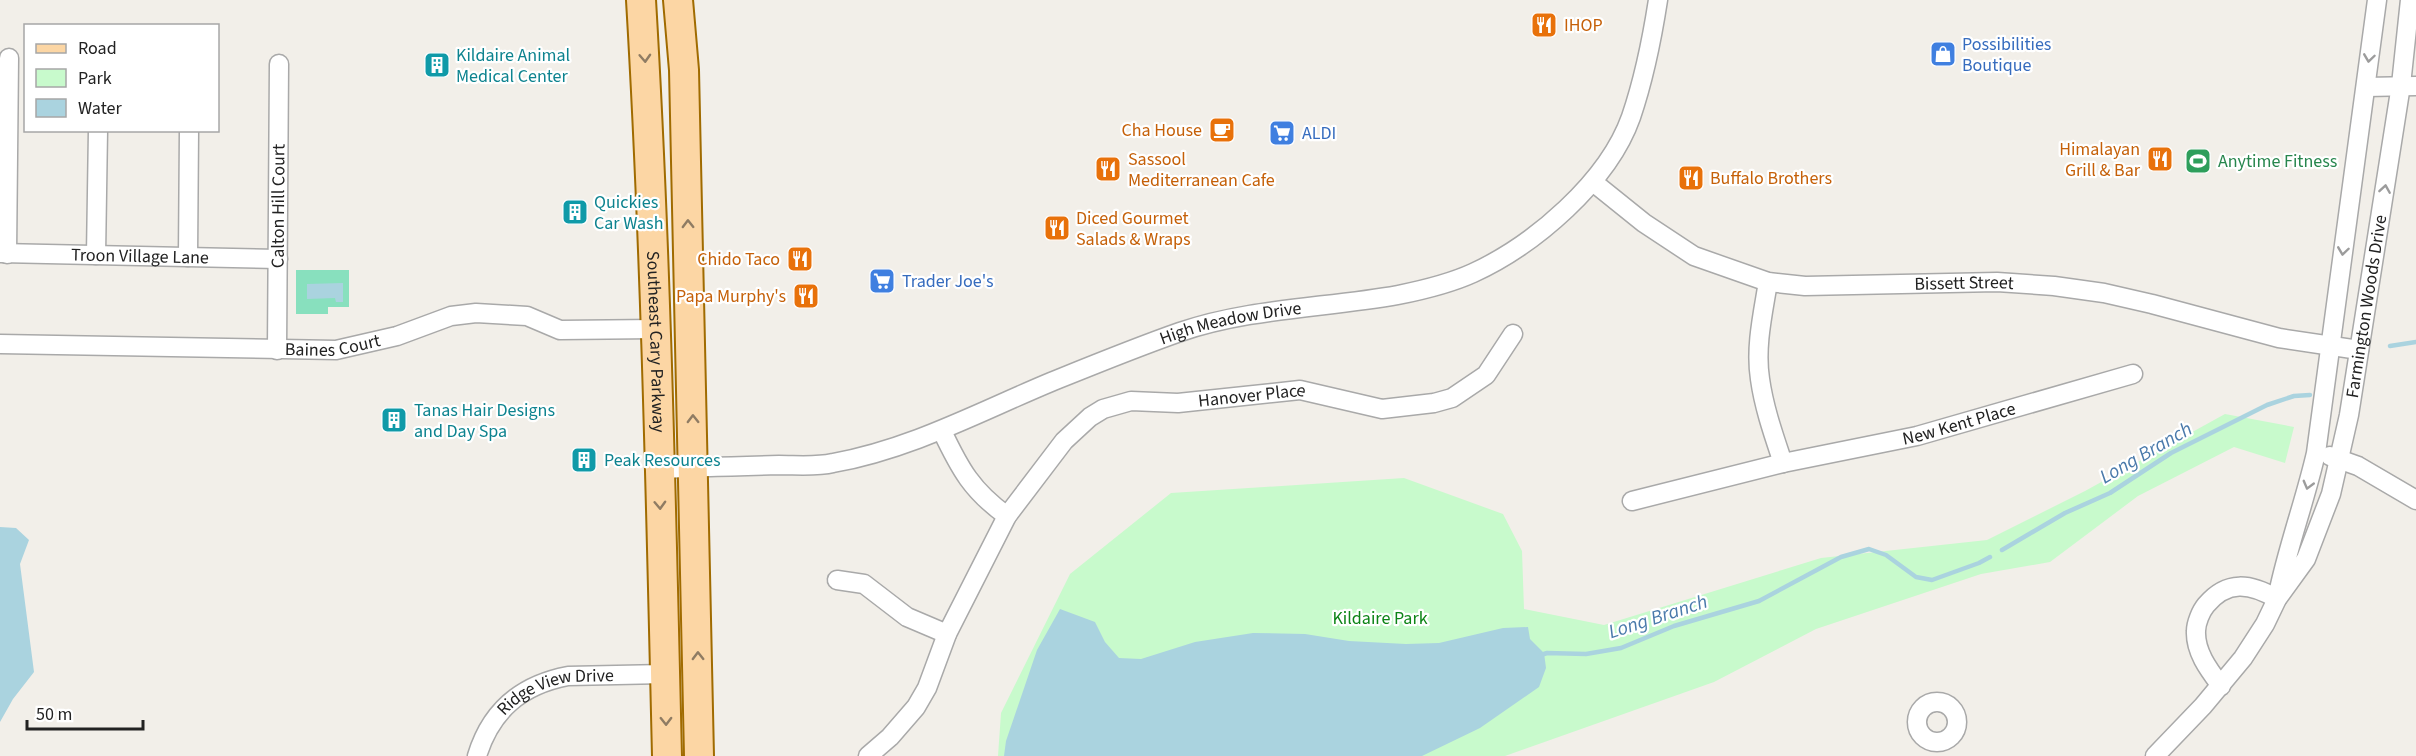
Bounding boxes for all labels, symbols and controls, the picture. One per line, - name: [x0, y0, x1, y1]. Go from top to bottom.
- restaurant icon: IHOP: [1529, 10, 1559, 40]
- place label: IHOP: [1564, 13, 1603, 38]
- legend: [24, 24, 219, 132]
- place label: Possibilities Boutique: [1962, 32, 2051, 78]
- text: Road: [78, 36, 117, 61]
- shop icon: Possibilities Boutique: [1928, 39, 1958, 69]
- place label: Kildaire Animal Medical Center: [456, 43, 570, 89]
- building icon: Kildaire Animal Medical Center: [422, 50, 452, 80]
- one-way arrow: [2364, 53, 2376, 63]
- one-way arrow: [638, 54, 651, 63]
- text: Park: [78, 66, 112, 91]
- text: Water: [78, 96, 122, 121]
- cafe icon: Cha House: [1207, 115, 1237, 145]
- place label: Cha House: [1122, 118, 1202, 143]
- supermarket icon: ALDI: [1267, 118, 1297, 148]
- place label: ALDI: [1302, 121, 1336, 146]
- place label: Himalayan Grill & Bar: [2059, 137, 2141, 183]
- street label: Calton Hill Court: [265, 144, 291, 268]
- restaurant icon: Himalayan Grill & Bar: [2145, 144, 2175, 174]
- sports icon: Anytime Fitness: [2183, 146, 2213, 176]
- place label: Sassool Mediterranean Cafe: [1128, 147, 1275, 193]
- place label: Anytime Fitness: [2218, 149, 2337, 174]
- restaurant icon: Sassool Mediterranean Cafe: [1093, 154, 1123, 184]
- restaurant icon: Buffalo Brothers: [1676, 163, 1706, 193]
- place label: Buffalo Brothers: [1710, 166, 1832, 191]
- one-way arrow: [2378, 184, 2390, 194]
- place label: Quickies Car Wash: [594, 190, 663, 236]
- building icon: Quickies Car Wash: [560, 197, 590, 227]
- place label: Diced Gourmet Salads & Wraps: [1076, 206, 1191, 252]
- restaurant icon: Diced Gourmet Salads & Wraps: [1042, 213, 1072, 243]
- street label: Farmington Woods Drive: [2339, 213, 2393, 400]
- one-way arrow: [682, 219, 694, 228]
- street label: Troon Village Lane: [71, 242, 209, 270]
- restaurant icon: Chido Taco: [785, 244, 815, 274]
- place label: Chido Taco: [697, 247, 780, 272]
- one-way arrow: [2338, 247, 2350, 256]
- street label: Southeast Cary Parkway: [641, 250, 671, 433]
- supermarket icon: Trader Joe's: [867, 266, 897, 296]
- place label: Trader Joe's: [902, 269, 993, 294]
- street label: Bissett Street: [1914, 269, 2015, 296]
- restaurant icon: Papa Murphy's: [791, 281, 821, 311]
- place label: Papa Murphy's: [676, 284, 786, 309]
- street label: High Meadow Drive: [1156, 295, 1303, 351]
- street label: Baines Court: [285, 328, 383, 362]
- street label: Hanover Place: [1197, 377, 1308, 413]
- street label: New Kent Place: [1900, 396, 2018, 451]
- place label: Tanas Hair Designs and Day Spa: [414, 398, 555, 444]
- building icon: Tanas Hair Designs and Day Spa: [379, 405, 409, 435]
- one-way arrow: [686, 414, 699, 423]
- water label: Long Branch: [2095, 415, 2197, 491]
- building icon: Peak Resources: [569, 445, 599, 475]
- place label: Peak Resources: [604, 448, 720, 473]
- one-way arrow: [2303, 480, 2316, 490]
- one-way arrow: [654, 501, 667, 510]
- water label: Long Branch: [1605, 588, 1711, 646]
- park label: Kildaire Park: [1332, 606, 1428, 631]
- one-way arrow: [692, 651, 704, 660]
- street label: Ridge View Drive: [491, 663, 614, 721]
- scale bar: [27, 693, 142, 731]
- text: 50 m: [36, 702, 72, 727]
- one-way arrow: [660, 716, 672, 725]

